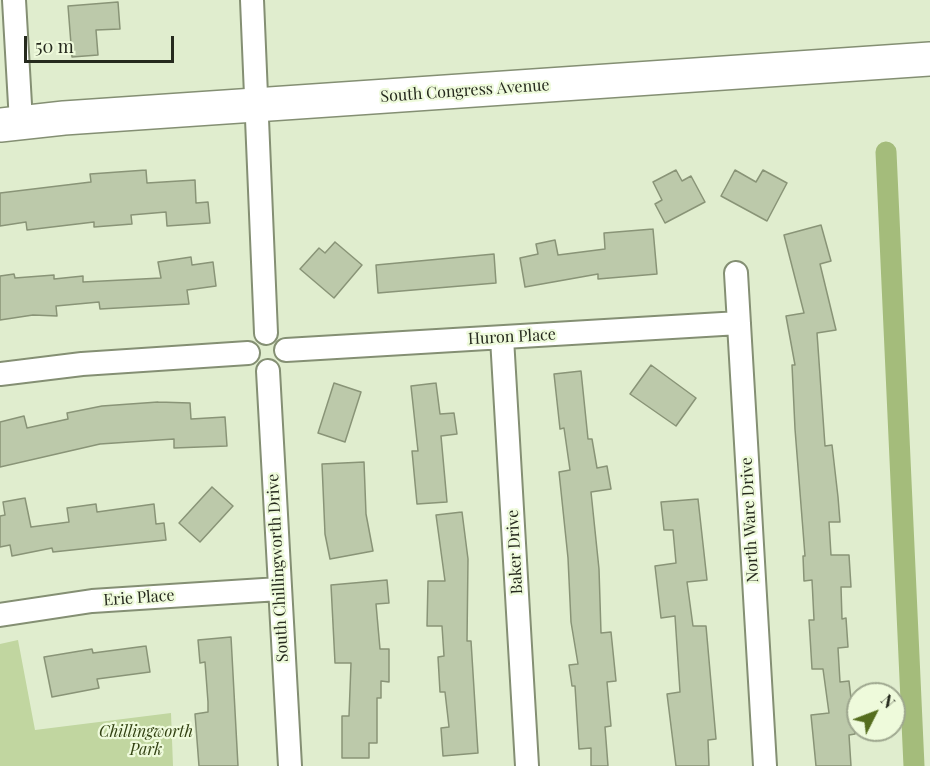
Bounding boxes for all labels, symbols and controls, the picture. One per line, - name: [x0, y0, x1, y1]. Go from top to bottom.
- scale bar: [27, 24, 177, 62]
- text: 50 m: [35, 34, 74, 58]
- street label: South Congress Avenue: [380, 76, 550, 106]
- street label: Huron Place: [468, 325, 556, 349]
- street label: North Ware Drive: [737, 457, 763, 583]
- street label: South Chillingworth Drive: [263, 473, 293, 663]
- street label: Baker Drive: [503, 509, 527, 595]
- street label: Erie Place: [103, 586, 175, 610]
- north arrow: [846, 682, 906, 742]
- text: N: [877, 690, 900, 712]
- park label: Chillingworth Park: [99, 722, 193, 760]

